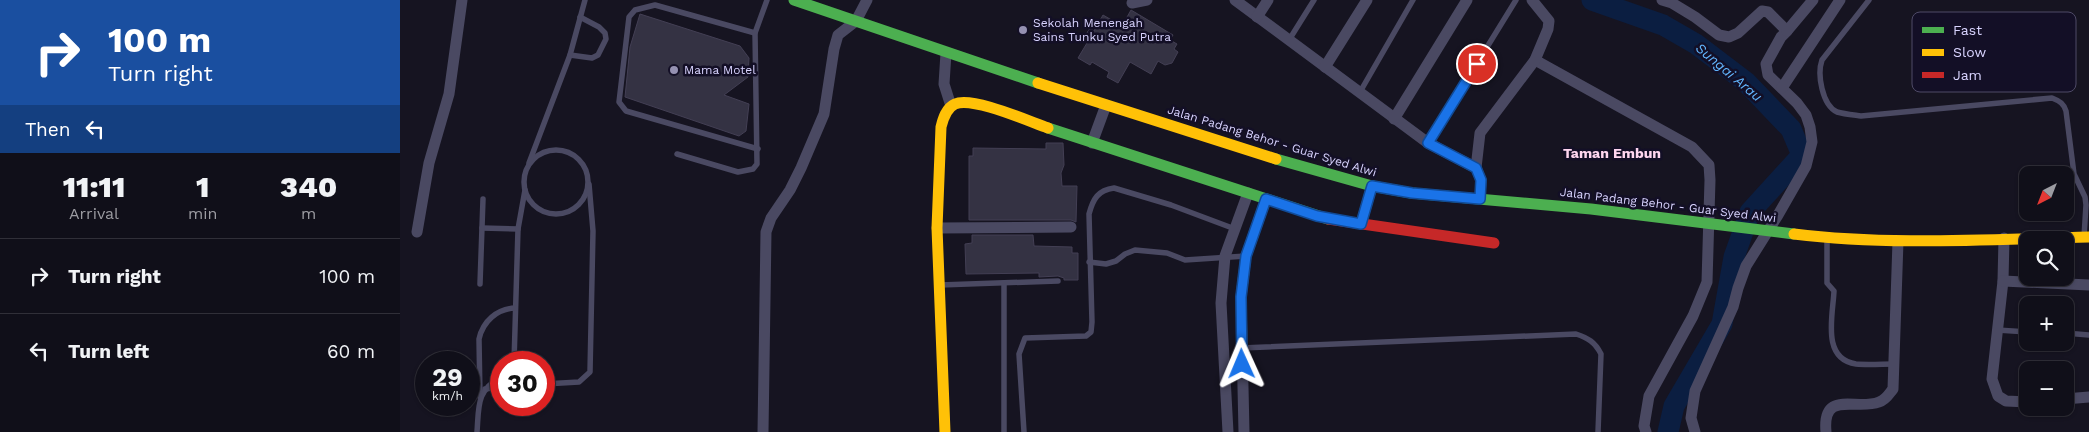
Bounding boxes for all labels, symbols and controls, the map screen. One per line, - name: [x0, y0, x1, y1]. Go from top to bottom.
- legend: [1912, 12, 2076, 92]
- place label: Sekolah Menengah Sains Tunku Syed Putra: [1033, 16, 1171, 44]
- text: 100 m: [108, 19, 211, 61]
- icon: right: [25, 20, 90, 85]
- text: Fast: [1953, 22, 1982, 38]
- marker: Sekolah Menengah Sains Tunku Syed Putra: [1017, 24, 1029, 36]
- water label: Sungai Arau: [1693, 40, 1765, 104]
- pin: [1456, 43, 1498, 85]
- text: Slow: [1953, 44, 1986, 60]
- icon: arrive: [1463, 50, 1491, 78]
- text: Turn right: [108, 61, 213, 86]
- place label: Mama Motel: [684, 63, 756, 77]
- marker: Mama Motel: [668, 64, 680, 76]
- text: Jam: [1953, 67, 1982, 83]
- street label: Jalan Padang Behor - Guar Syed Alwi: [1166, 102, 1378, 180]
- icon: left: [81, 115, 109, 143]
- text: Then: [25, 118, 71, 141]
- district label: Taman Embun: [1563, 145, 1661, 161]
- north arrow: [2019, 166, 2074, 221]
- map controls: [2019, 166, 2074, 416]
- text: 11:11: [63, 169, 125, 204]
- text: 1: [196, 169, 209, 204]
- text: 340: [280, 169, 337, 204]
- street label: Jalan Padang Behor - Guar Syed Alwi: [1559, 185, 1777, 225]
- text: Arrival: [69, 204, 119, 223]
- text: min: [188, 204, 217, 223]
- text: m: [301, 204, 316, 223]
- button: search: [2019, 231, 2074, 286]
- icon: right: [25, 262, 53, 290]
- text: Turn right: [68, 265, 161, 288]
- text: 100 m: [319, 265, 375, 288]
- button: +: [2019, 296, 2074, 351]
- icon: left: [25, 337, 53, 365]
- position arrow: [1215, 337, 1267, 389]
- text: Turn left: [68, 340, 149, 363]
- text: 60 m: [327, 340, 375, 363]
- speed limit sign: 30: [490, 351, 555, 416]
- button: −: [2019, 361, 2074, 416]
- text: 29: [432, 363, 463, 392]
- text: km/h: [432, 389, 463, 403]

